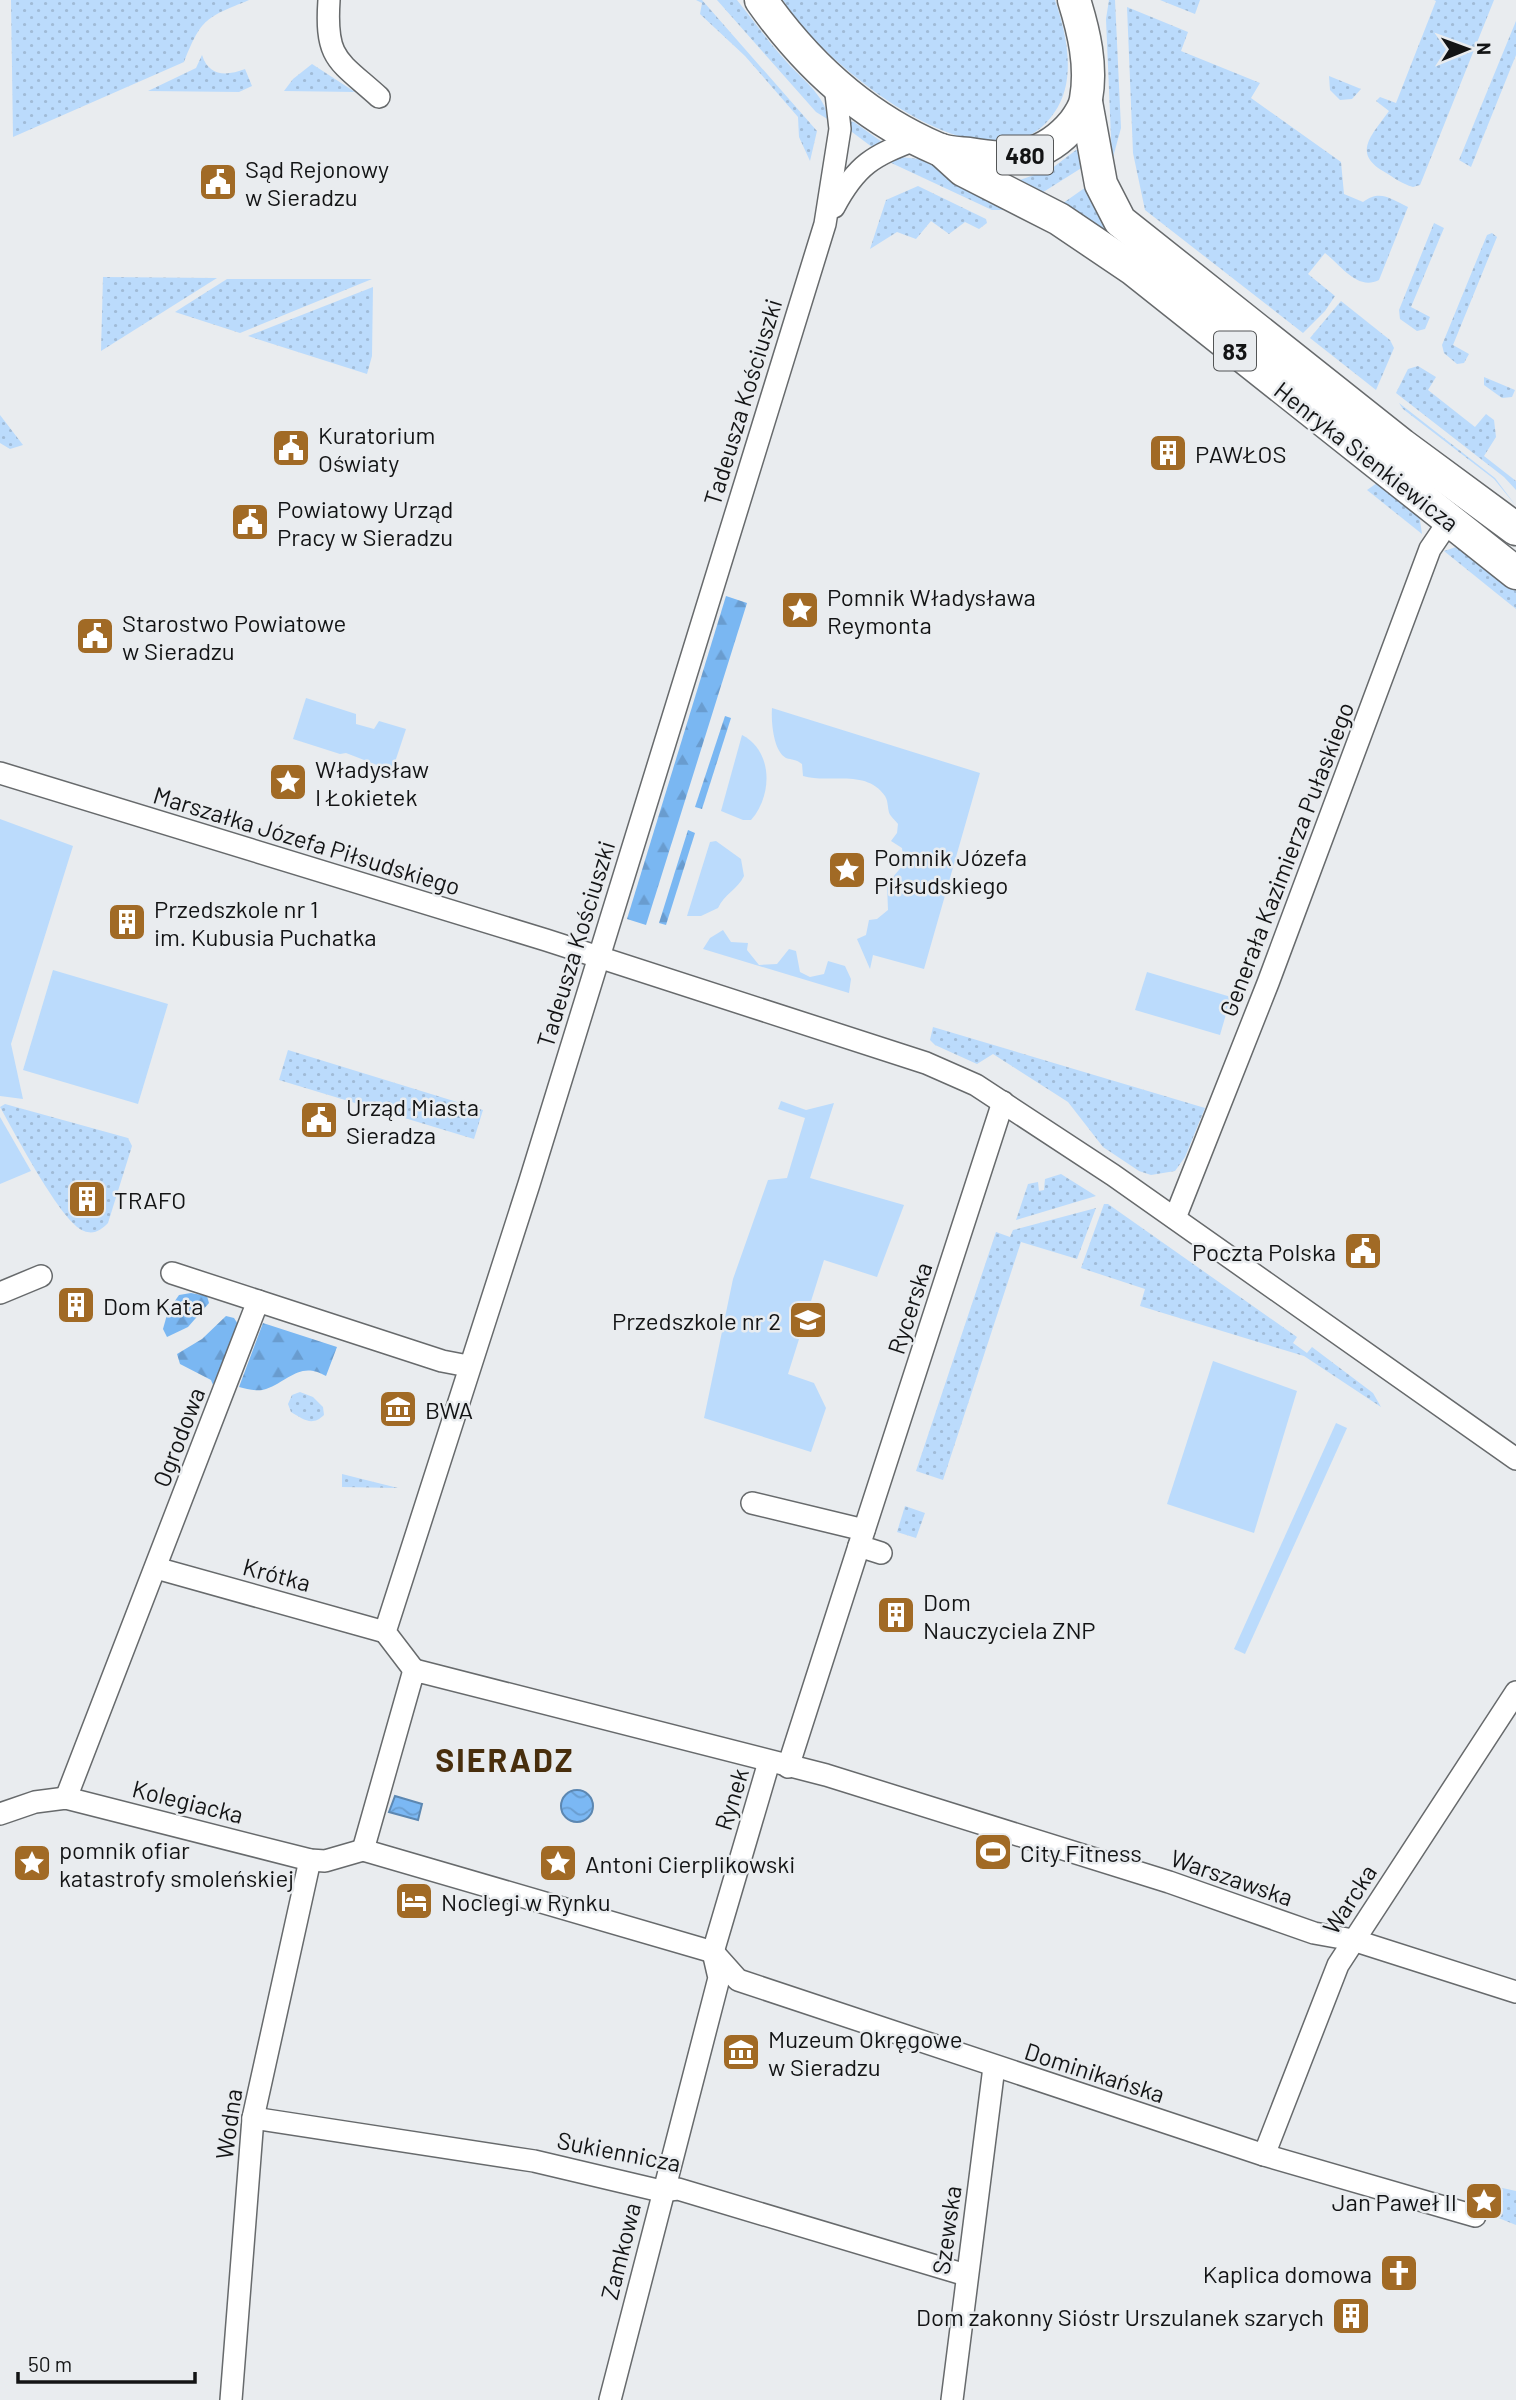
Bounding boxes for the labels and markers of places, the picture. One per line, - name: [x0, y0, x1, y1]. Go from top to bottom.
- place label: Sąd Rejonowy w Sieradzu: [245, 154, 389, 211]
- public building icon: Sąd Rejonowy w Sieradzu: [197, 161, 239, 203]
- place label: Kuratorium Oświaty: [318, 420, 435, 477]
- public building icon: Kuratorium Oświaty: [270, 427, 312, 469]
- building icon: PAWŁOS: [1147, 432, 1189, 474]
- place label: PAWŁOS: [1195, 439, 1286, 468]
- place label: Powiatowy Urząd Pracy w Sieradzu: [277, 494, 453, 551]
- public building icon: Powiatowy Urząd Pracy w Sieradzu: [229, 501, 271, 543]
- place label: Pomnik Władysława Reymonta: [827, 582, 1036, 639]
- place icon: Pomnik Władysława Reymonta: [779, 589, 821, 631]
- place label: Starostwo Powiatowe w Sieradzu: [122, 608, 346, 665]
- public building icon: Starostwo Powiatowe w Sieradzu: [74, 615, 116, 657]
- place label: Władysław I Łokietek: [315, 754, 429, 811]
- place icon: Władysław I Łokietek: [267, 761, 309, 803]
- place label: Pomnik Józefa Piłsudskiego: [874, 842, 1027, 899]
- place icon: Pomnik Józefa Piłsudskiego: [826, 849, 868, 891]
- place label: Przedszkole nr 1 im. Kubusia Puchatka: [154, 894, 377, 951]
- building icon: Przedszkole nr 1 im. Kubusia Puchatka: [106, 901, 148, 943]
- place label: Urząd Miasta Sieradza: [346, 1092, 479, 1149]
- public building icon: Urząd Miasta Sieradza: [298, 1099, 340, 1141]
- building icon: TRAFO: [66, 1178, 108, 1220]
- place label: TRAFO: [114, 1185, 186, 1214]
- public building icon: Poczta Polska: [1342, 1230, 1384, 1272]
- place label: Poczta Polska: [1192, 1237, 1336, 1266]
- building icon: Dom Kata: [55, 1284, 97, 1326]
- place label: Dom Kata: [103, 1291, 203, 1320]
- school or university icon: Przedszkole nr 2: [787, 1299, 829, 1341]
- place label: Przedszkole nr 2: [612, 1306, 781, 1335]
- museum icon: BWA: [377, 1388, 419, 1430]
- place label: BWA: [425, 1395, 473, 1424]
- place label: Dom Nauczyciela ZNP: [923, 1587, 1096, 1644]
- building icon: Dom Nauczyciela ZNP: [875, 1594, 917, 1636]
- sports icon: City Fitness: [972, 1831, 1014, 1873]
- place label: pomnik ofiar katastrofy smoleńskiej: [59, 1835, 294, 1892]
- place label: City Fitness: [1020, 1838, 1142, 1867]
- place icon: pomnik ofiar katastrofy smoleńskiej: [11, 1842, 53, 1884]
- place icon: Antoni Cierplikowski: [537, 1842, 579, 1884]
- place label: Antoni Cierplikowski: [585, 1849, 795, 1878]
- hotel icon: Noclegi w Rynku: [393, 1880, 435, 1922]
- place label: Noclegi w Rynku: [441, 1887, 611, 1916]
- place label: Muzeum Okręgowe w Sieradzu: [768, 2024, 963, 2081]
- museum icon: Muzeum Okręgowe w Sieradzu: [720, 2031, 762, 2073]
- place icon: Jan Paweł II: [1463, 2180, 1505, 2222]
- place label: Jan Paweł II: [1332, 2187, 1457, 2216]
- church icon: Kaplica domowa: [1378, 2252, 1420, 2294]
- place label: Kaplica domowa: [1203, 2259, 1372, 2288]
- building icon: Dom zakonny Sióstr Urszulanek szarych: [1330, 2295, 1372, 2337]
- place label: Dom zakonny Sióstr Urszulanek szarych: [916, 2302, 1324, 2331]

